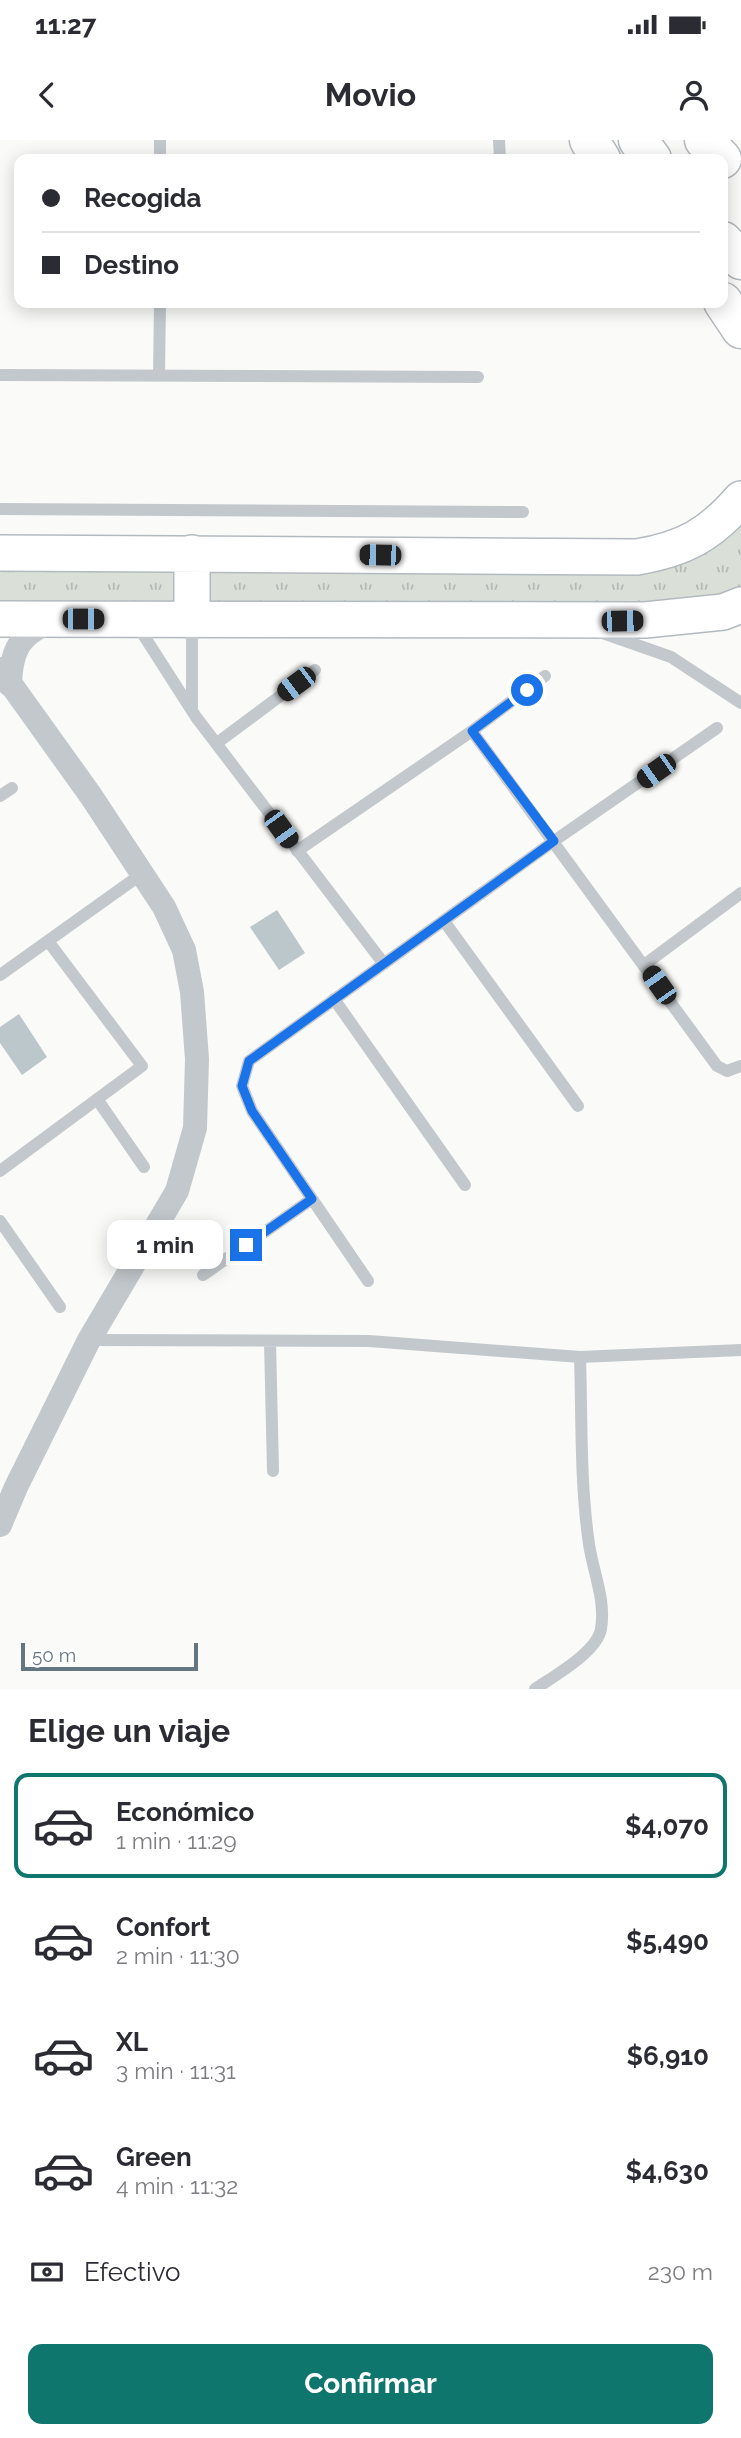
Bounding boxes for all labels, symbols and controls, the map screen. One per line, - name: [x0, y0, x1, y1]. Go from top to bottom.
- text: 11:27: [35, 10, 96, 40]
- icon: back: [28, 76, 66, 114]
- text: Movio: [325, 76, 416, 113]
- icon: person: [675, 76, 713, 114]
- text: Recogida: [84, 183, 202, 213]
- text: Destino: [84, 250, 179, 280]
- car: [359, 544, 402, 566]
- car: [63, 609, 105, 630]
- car: [601, 610, 644, 632]
- car: [273, 663, 320, 705]
- route start: [511, 674, 543, 706]
- car: [633, 750, 680, 792]
- car: [261, 806, 302, 852]
- car: [639, 962, 680, 1008]
- callout: 1 min: [106, 1220, 222, 1270]
- route end: [230, 1229, 262, 1261]
- text: 1 min: [136, 1231, 194, 1258]
- scale bar: [21, 1640, 198, 1672]
- text: 50 m: [32, 1644, 76, 1666]
- text: Elige un viaje: [28, 1712, 230, 1749]
- icon: car: [32, 1794, 95, 1857]
- text: Económico: [116, 1797, 254, 1827]
- text: $4,070: [625, 1811, 709, 1841]
- text: 1 min · 11:29: [116, 1827, 237, 1854]
- icon: car: [32, 1909, 95, 1972]
- text: Confort: [116, 1912, 210, 1942]
- text: $5,490: [626, 1926, 709, 1956]
- text: 2 min · 11:30: [116, 1942, 240, 1969]
- icon: car: [32, 2024, 95, 2087]
- text: XL: [116, 2027, 148, 2057]
- text: $6,910: [627, 2041, 709, 2071]
- text: 3 min · 11:31: [116, 2057, 236, 2084]
- icon: car: [32, 2139, 95, 2202]
- text: Green: [116, 2142, 192, 2172]
- text: $4,630: [626, 2156, 709, 2186]
- text: 4 min · 11:32: [116, 2172, 238, 2199]
- icon: cash: [28, 2253, 66, 2291]
- text: Efectivo: [84, 2257, 181, 2287]
- text: 230 m: [648, 2258, 713, 2285]
- button: Confirmar: [28, 2344, 713, 2424]

